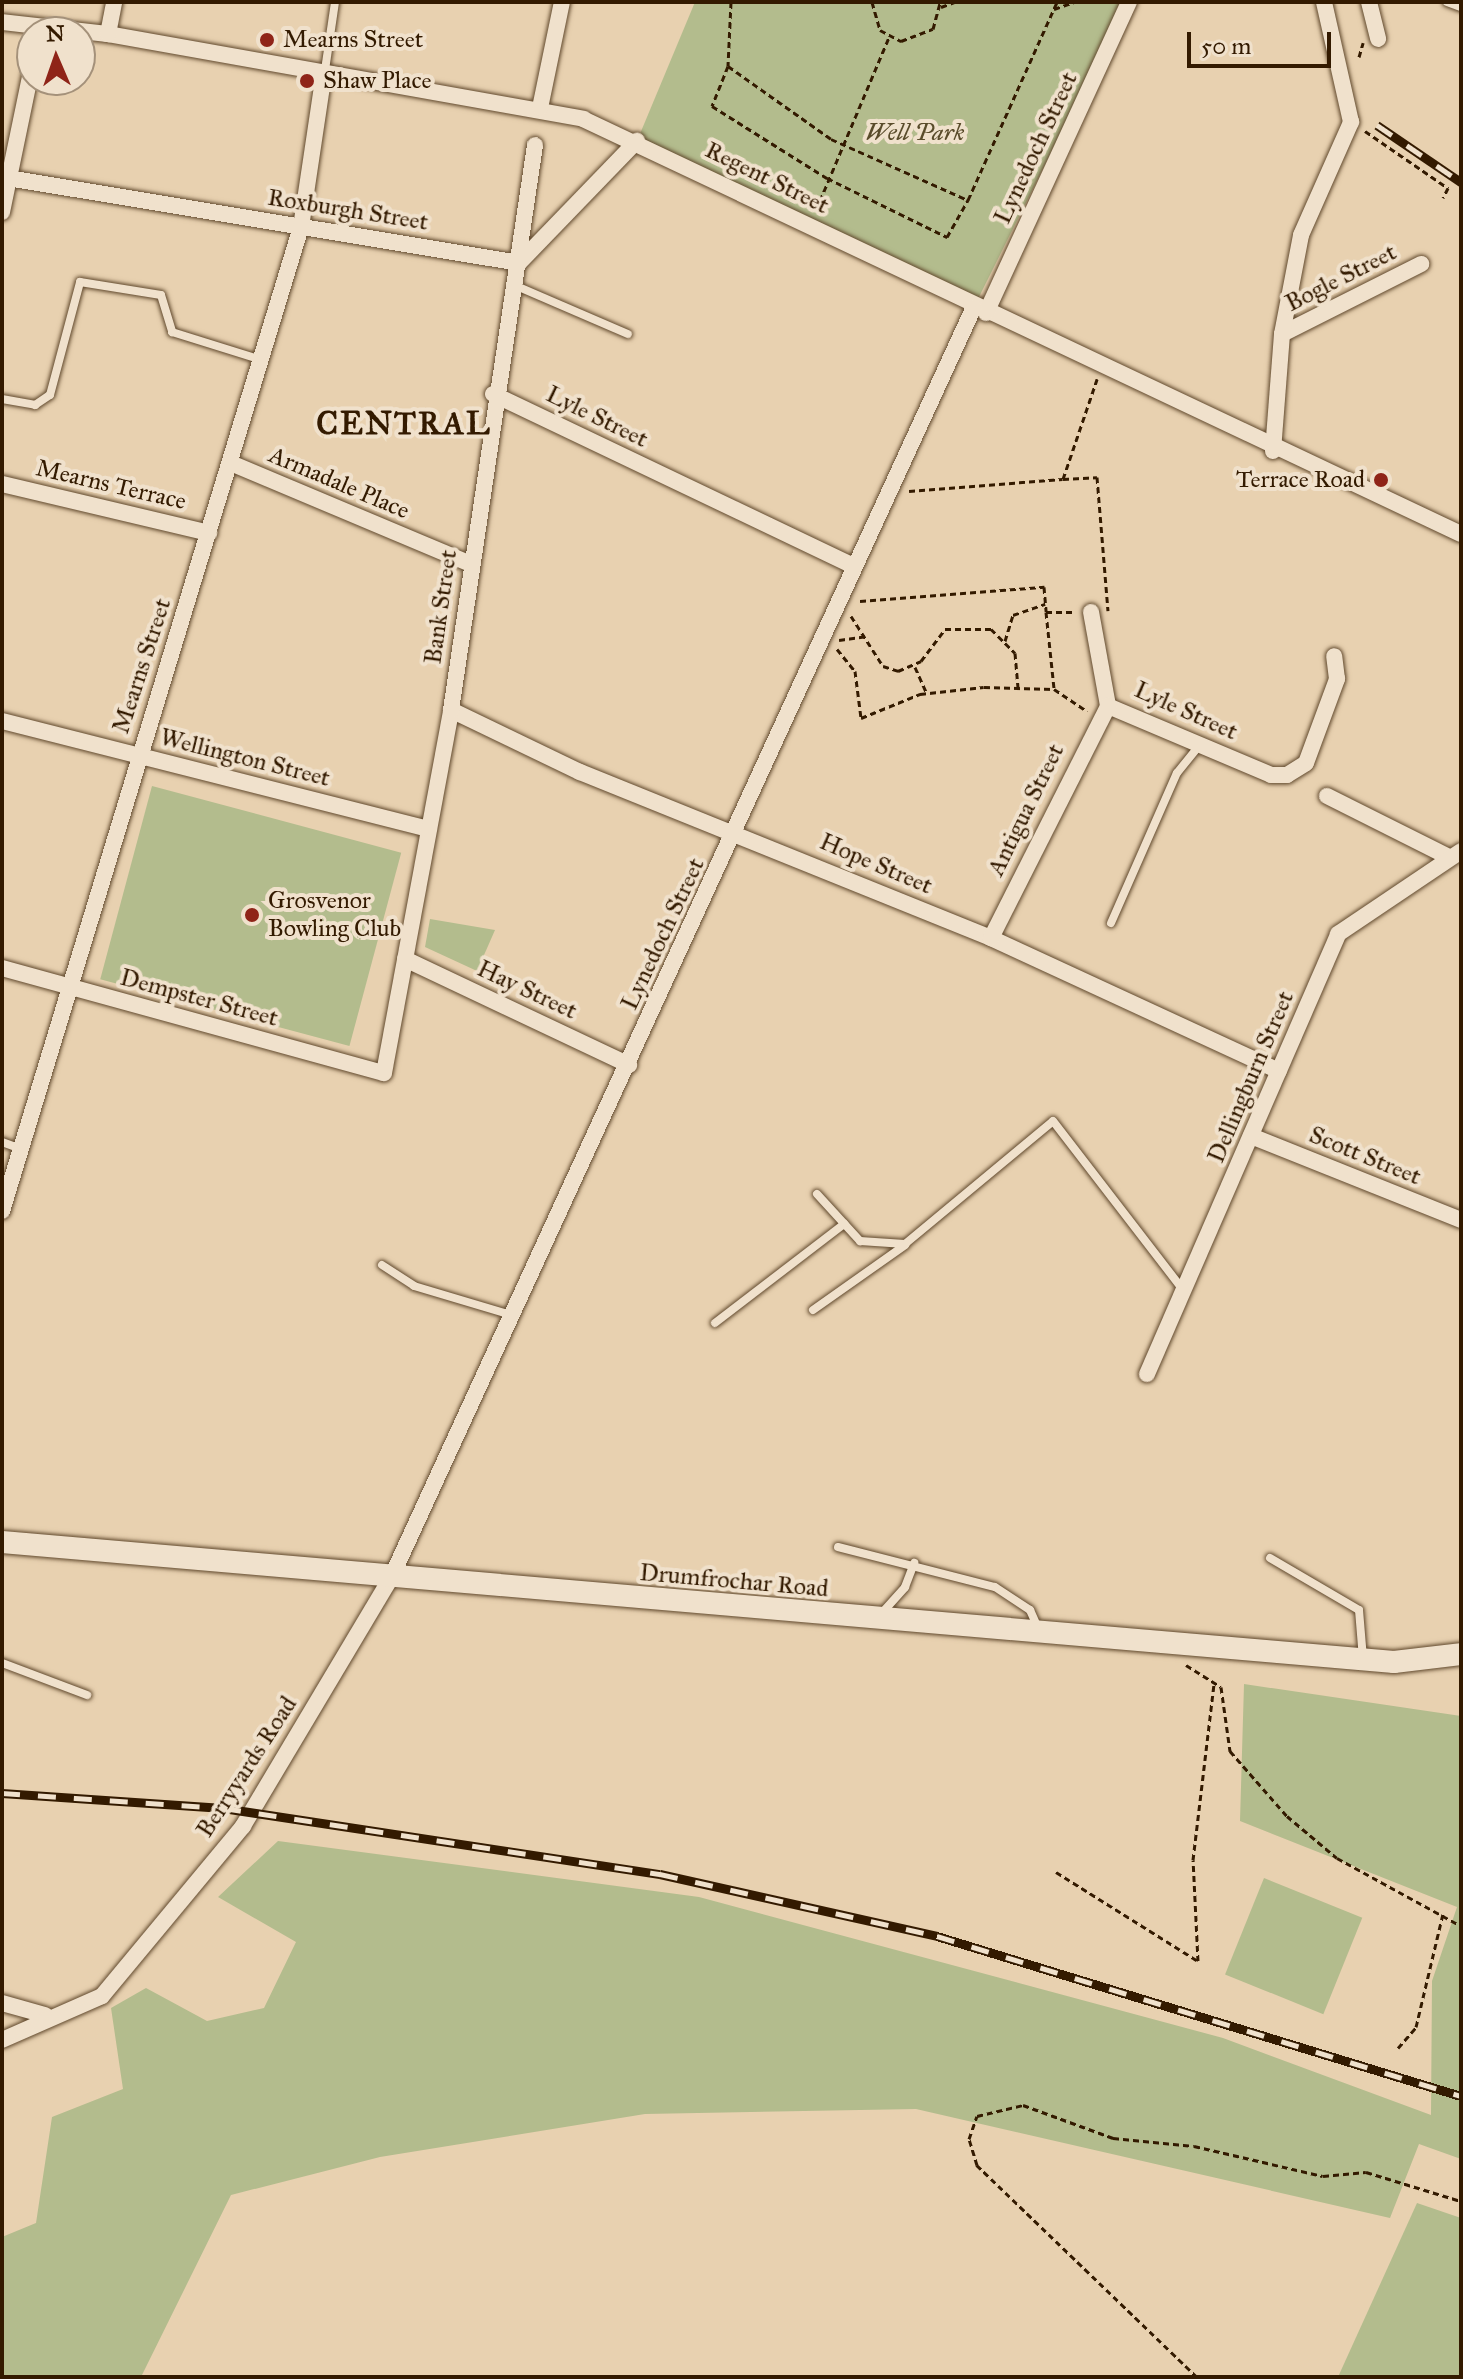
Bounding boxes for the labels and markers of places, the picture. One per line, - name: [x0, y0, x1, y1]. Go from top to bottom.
- place label: Mearns Street: [283, 26, 423, 54]
- marker: Mearns Street: [258, 31, 276, 49]
- place label: Shaw Place: [323, 67, 432, 95]
- marker: Shaw Place: [298, 72, 316, 90]
- place label: Terrace Road: [1236, 466, 1365, 494]
- marker: Terrace Road: [1372, 471, 1390, 489]
- place label: Grosvenor Bowling Club: [268, 887, 401, 943]
- marker: Grosvenor Bowling Club: [243, 906, 261, 924]

